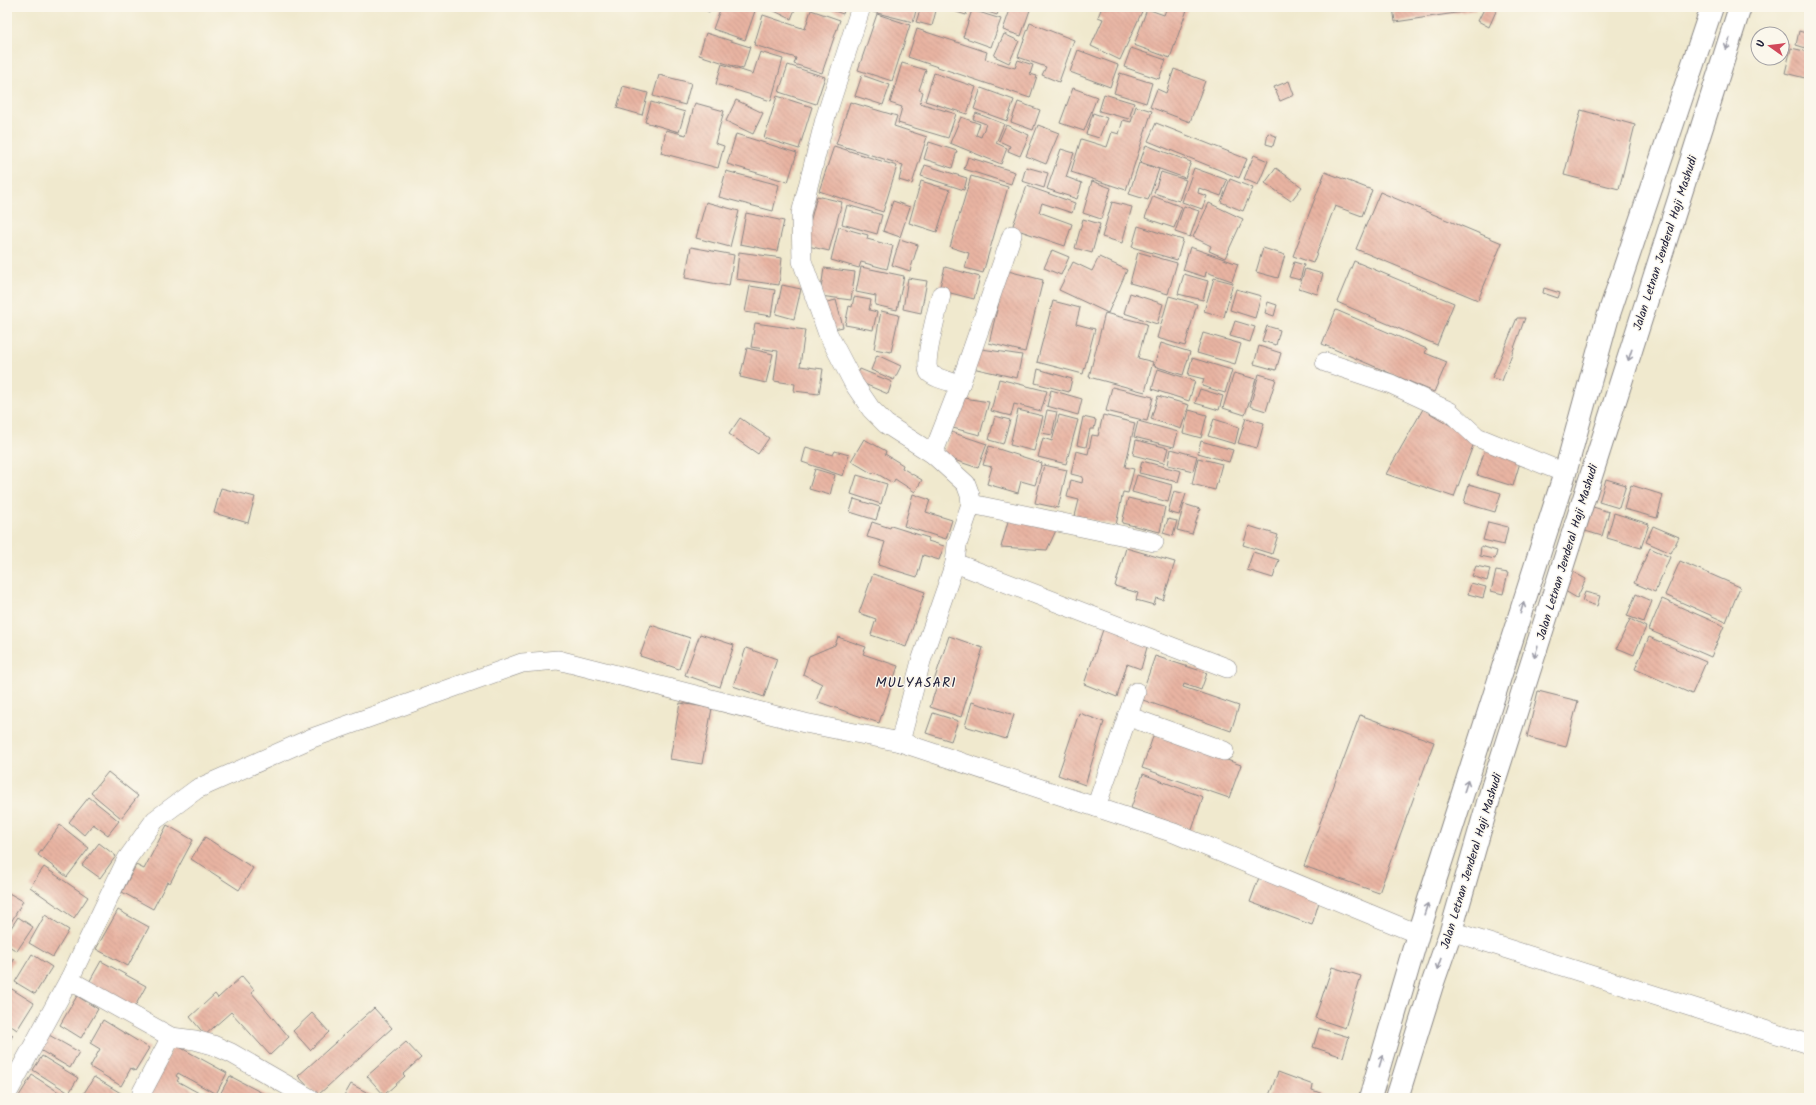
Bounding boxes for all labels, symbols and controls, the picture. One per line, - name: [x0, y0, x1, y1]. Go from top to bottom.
- north arrow: [1750, 26, 1790, 66]
- one-way arrow: [1724, 37, 1731, 50]
- text: U: [1752, 38, 1771, 49]
- street label: Jalan Letnan Jenderal Haji Mashudi: [1628, 152, 1703, 333]
- one-way arrow: [1626, 348, 1633, 361]
- street label: Jalan Letnan Jenderal Haji Mashudi: [1532, 461, 1604, 642]
- one-way arrow: [1519, 602, 1526, 615]
- one-way arrow: [1532, 646, 1539, 659]
- district label: MULYASARI: [875, 672, 957, 694]
- street label: Jalan Letnan Jenderal Haji Mashudi: [1436, 770, 1508, 951]
- one-way arrow: [1463, 779, 1470, 792]
- one-way arrow: [1423, 904, 1431, 916]
- one-way arrow: [1435, 957, 1443, 969]
- one-way arrow: [1378, 1054, 1385, 1067]

